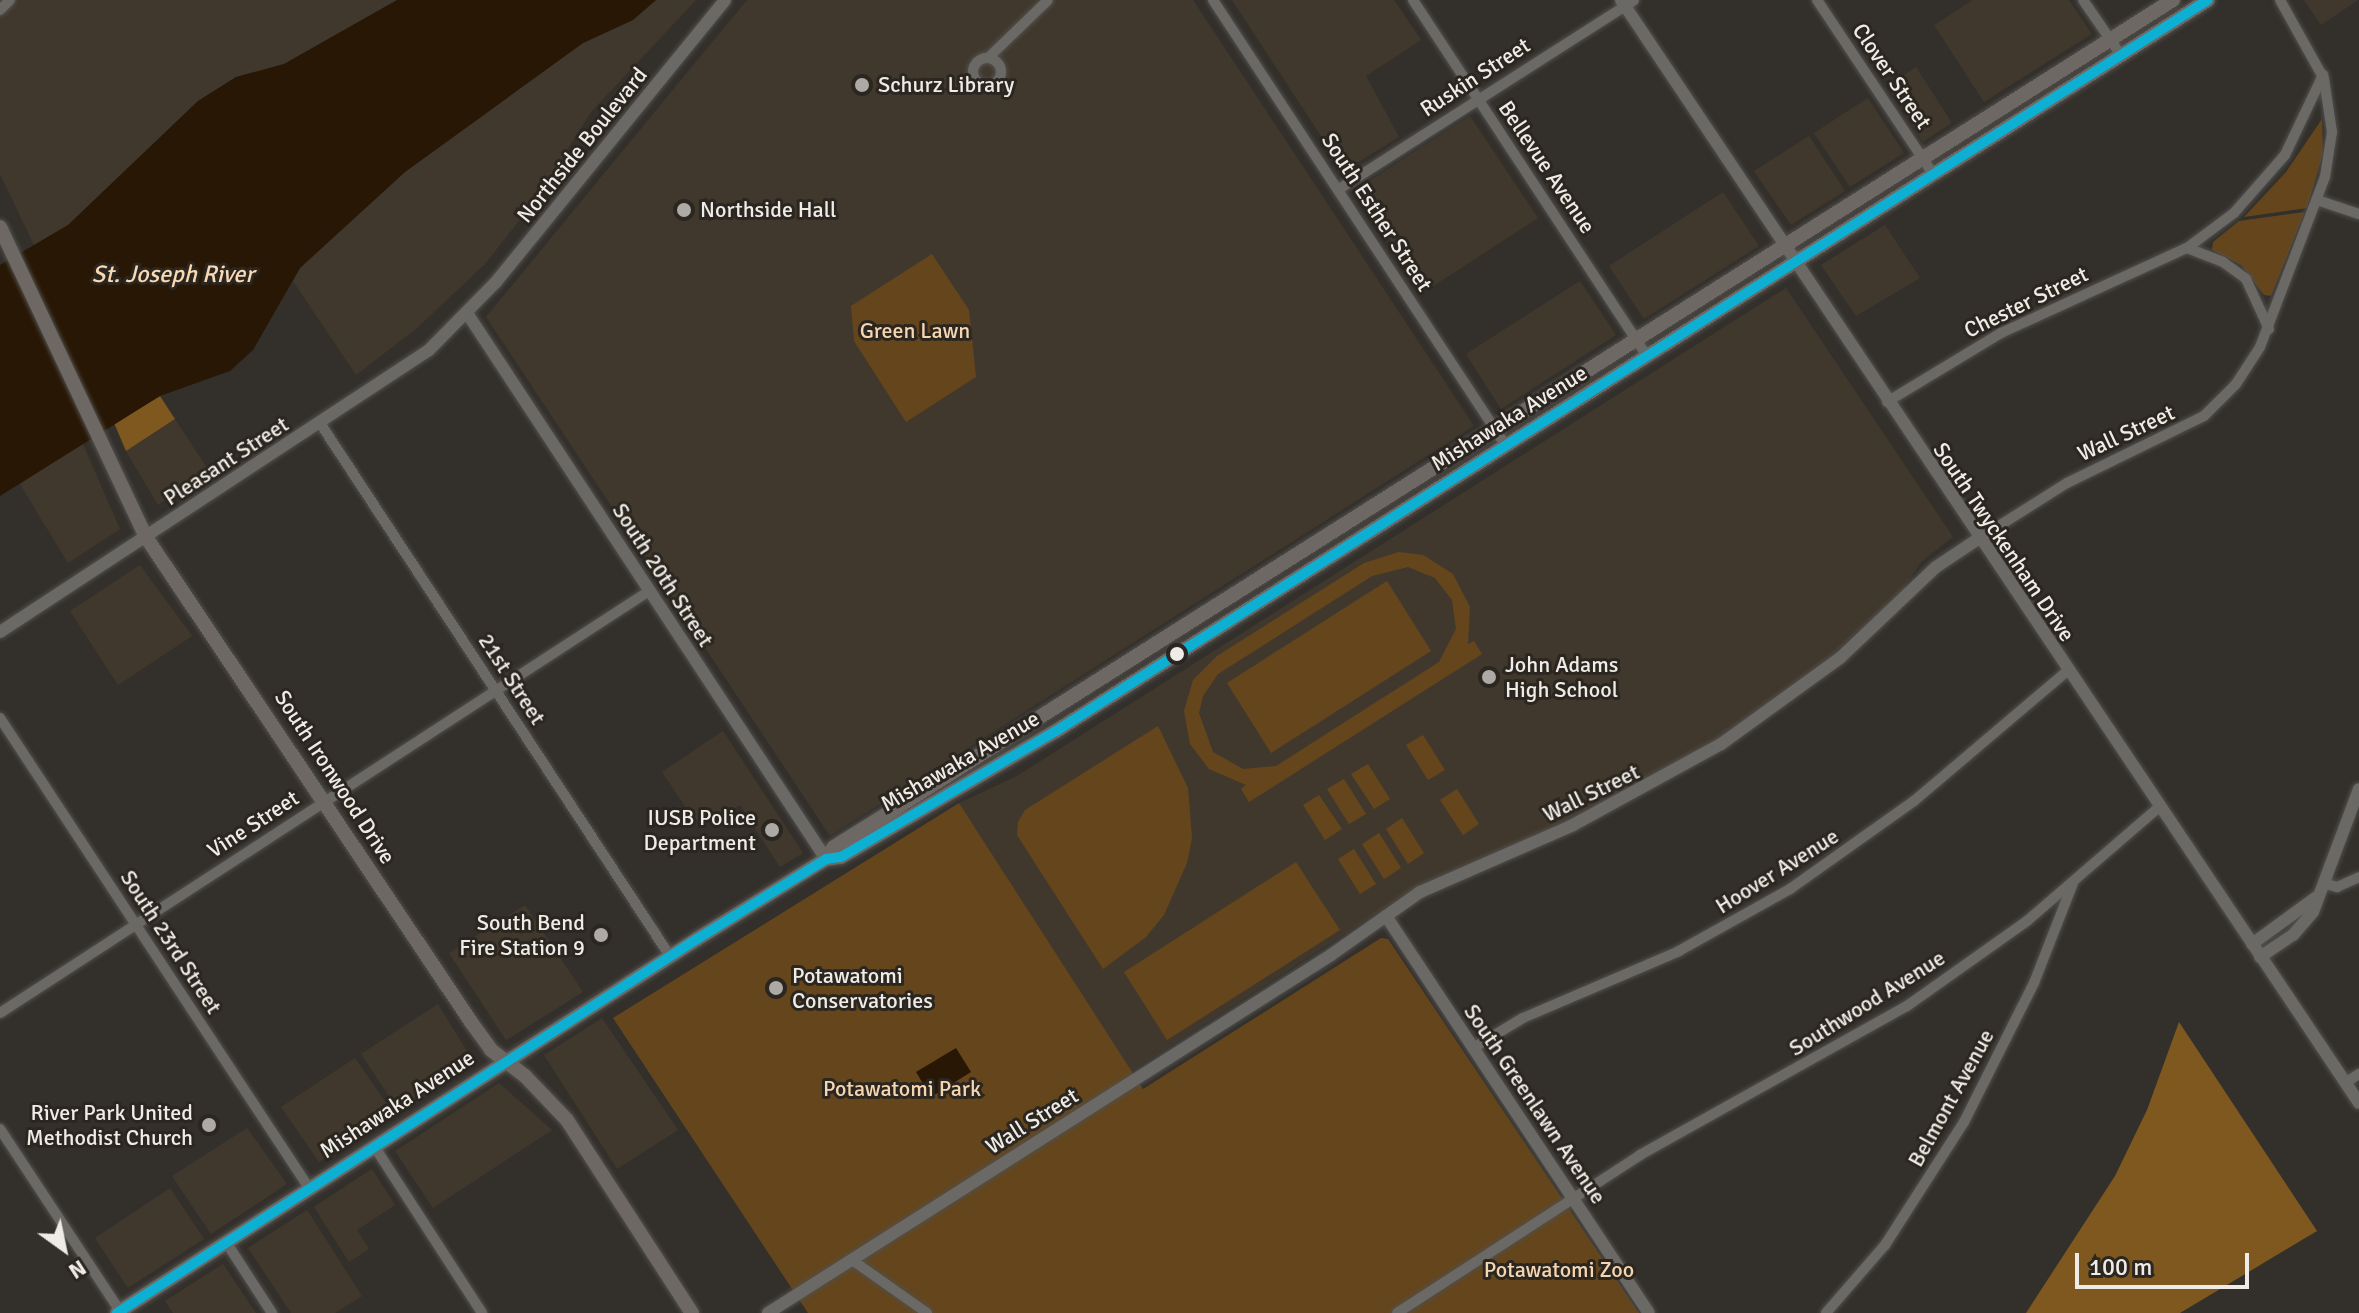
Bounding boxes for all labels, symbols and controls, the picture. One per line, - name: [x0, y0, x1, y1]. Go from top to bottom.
- street label: Clover Street: [1847, 18, 1937, 134]
- street label: Ruskin Street: [1415, 32, 1535, 122]
- street label: Northside Boulevard: [511, 62, 653, 228]
- place label: Schurz Library: [878, 72, 1014, 98]
- marker: Schurz Library: [853, 76, 871, 94]
- street label: Bellevue Avenue: [1493, 96, 1601, 238]
- street label: South Esther Street: [1316, 128, 1438, 296]
- place label: Northside Hall: [700, 197, 836, 223]
- marker: Northside Hall: [675, 201, 693, 219]
- water label: St. Joseph River: [92, 261, 254, 289]
- street label: Chester Street: [1960, 261, 2092, 343]
- park label: Green Lawn: [860, 318, 970, 344]
- street label: Mishawaka Avenue: [1426, 359, 1592, 477]
- street label: Wall Street: [2073, 399, 2179, 467]
- street label: Pleasant Street: [159, 411, 293, 511]
- street label: South Twyckenham Drive: [1928, 438, 2080, 646]
- street label: South 20th Street: [607, 498, 719, 652]
- street label: 21st Street: [473, 629, 551, 729]
- unlabelled marker: [1169, 646, 1185, 662]
- place label: John Adams High School: [1505, 651, 1618, 702]
- marker: John Adams High School: [1480, 668, 1498, 686]
- street label: South Ironwood Drive: [269, 685, 401, 869]
- street label: Mishawaka Avenue: [876, 705, 1044, 817]
- street label: Wall Street: [1539, 758, 1643, 828]
- street label: Vine Street: [202, 785, 304, 863]
- place label: IUSB Police Department: [643, 804, 756, 856]
- marker: IUSB Police Department: [763, 821, 781, 839]
- street label: Hoover Avenue: [1711, 823, 1843, 919]
- street label: South 23rd Street: [115, 865, 227, 1019]
- place label: South Bend Fire Station 9: [459, 909, 585, 960]
- marker: South Bend Fire Station 9: [592, 926, 610, 944]
- street label: Southwood Avenue: [1784, 944, 1950, 1062]
- place label: Potawatomi Conservatories: [792, 962, 933, 1014]
- marker: Potawatomi Conservatories: [767, 979, 785, 997]
- street label: South Greenlawn Avenue: [1458, 999, 1612, 1209]
- street label: Belmont Avenue: [1902, 1025, 2000, 1171]
- street label: Mishawaka Avenue: [315, 1044, 479, 1164]
- park label: Potawatomi Park: [823, 1076, 981, 1102]
- street label: Wall Street: [981, 1082, 1083, 1160]
- place label: River Park United Methodist Church: [26, 1099, 193, 1150]
- marker: River Park United Methodist Church: [200, 1116, 218, 1134]
- north arrow: [24, 1209, 104, 1289]
- scale bar: [2079, 1237, 2253, 1287]
- text: 100 m: [2089, 1252, 2152, 1282]
- text: N: [64, 1254, 91, 1285]
- park label: Potawatomi Zoo: [1484, 1257, 1634, 1283]

